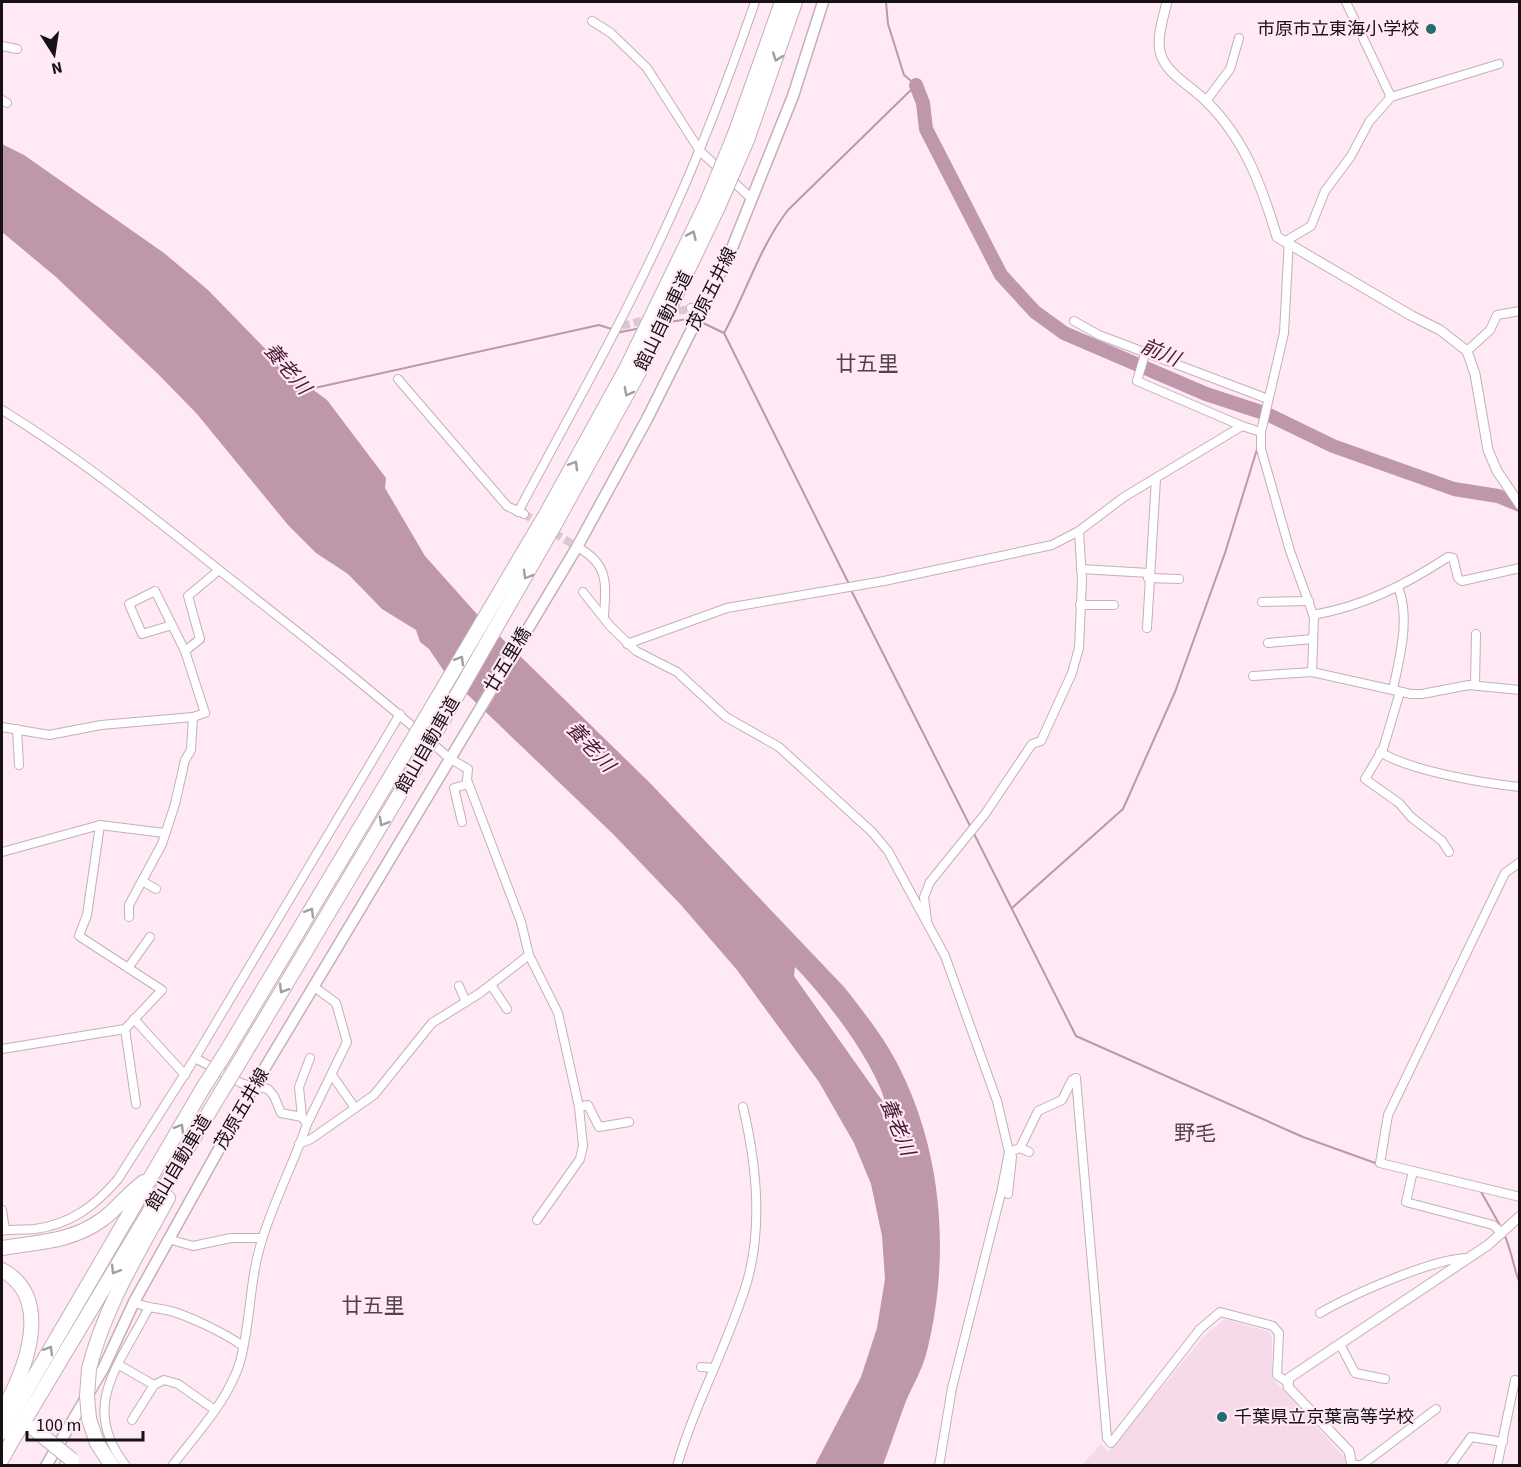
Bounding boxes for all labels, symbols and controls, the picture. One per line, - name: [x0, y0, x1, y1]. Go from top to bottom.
- place label: 市原市立東海小学校: [1257, 17, 1419, 42]
- marker: 市原市立東海小学校: [1424, 22, 1438, 36]
- north arrow: [24, 24, 84, 84]
- one-way arrow: [772, 51, 785, 62]
- text: N: [49, 56, 64, 80]
- one-way arrow: [684, 231, 696, 242]
- street label: 茂原五井線: [681, 243, 743, 335]
- street label: 館山自動車道: [629, 267, 699, 375]
- water label: 前川: [1136, 332, 1186, 374]
- water label: 養老川: [257, 337, 318, 403]
- district label: 廿五里: [836, 349, 899, 379]
- one-way arrow: [624, 386, 635, 396]
- one-way arrow: [567, 461, 578, 471]
- one-way arrow: [522, 569, 534, 579]
- street label: 廿五里橋: [479, 623, 537, 697]
- one-way arrow: [453, 656, 464, 666]
- street label: 館山自動車道: [390, 692, 466, 798]
- water label: 養老川: [559, 716, 622, 780]
- one-way arrow: [379, 816, 391, 826]
- one-way arrow: [302, 908, 314, 918]
- one-way arrow: [278, 983, 290, 993]
- street label: 茂原五井線: [209, 1064, 275, 1154]
- water label: 養老川: [873, 1094, 922, 1162]
- street label: 館山自動車道: [140, 1110, 218, 1216]
- district label: 野毛: [1174, 1118, 1216, 1148]
- one-way arrow: [172, 1124, 184, 1134]
- one-way arrow: [110, 1264, 122, 1274]
- district label: 廿五里: [342, 1291, 405, 1321]
- one-way arrow: [42, 1346, 54, 1356]
- scale bar: [27, 1404, 142, 1442]
- place label: 千葉県立京葉高等学校: [1234, 1405, 1414, 1430]
- marker: 千葉県立京葉高等学校: [1215, 1410, 1229, 1424]
- text: 100 m: [36, 1413, 81, 1438]

